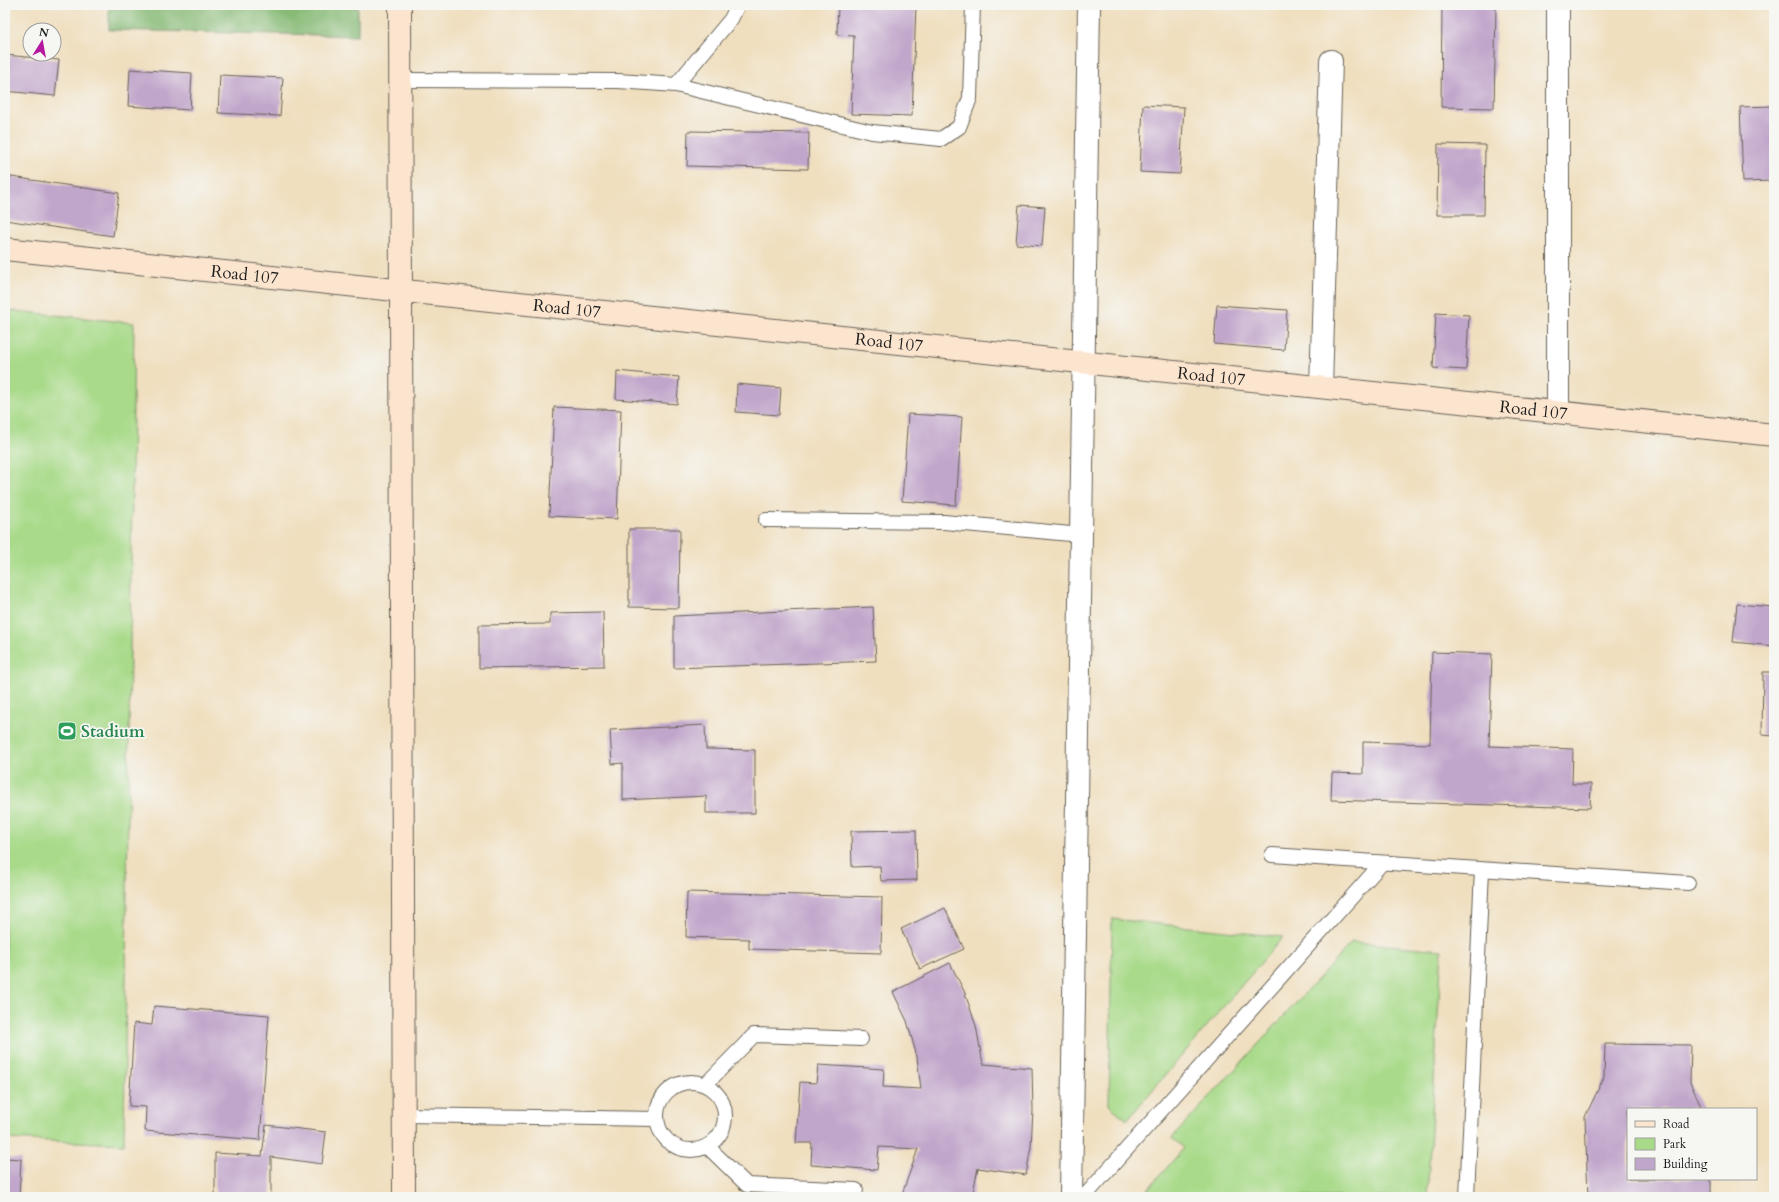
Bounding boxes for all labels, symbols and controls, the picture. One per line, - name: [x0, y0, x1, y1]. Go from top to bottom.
- north arrow: [22, 22, 62, 62]
- text: N: [38, 24, 50, 41]
- street label: Road 107: [210, 260, 280, 290]
- street label: Road 107: [532, 294, 602, 324]
- street label: Road 107: [854, 327, 924, 357]
- street label: Road 107: [1176, 361, 1247, 391]
- street label: Road 107: [1498, 395, 1569, 425]
- sports icon: Stadium: [56, 720, 78, 742]
- place label: Stadium: [81, 720, 145, 743]
- legend: [1627, 1108, 1757, 1180]
- text: Road: [1663, 1116, 1690, 1132]
- text: Park: [1663, 1136, 1687, 1152]
- text: Building: [1663, 1156, 1708, 1172]

